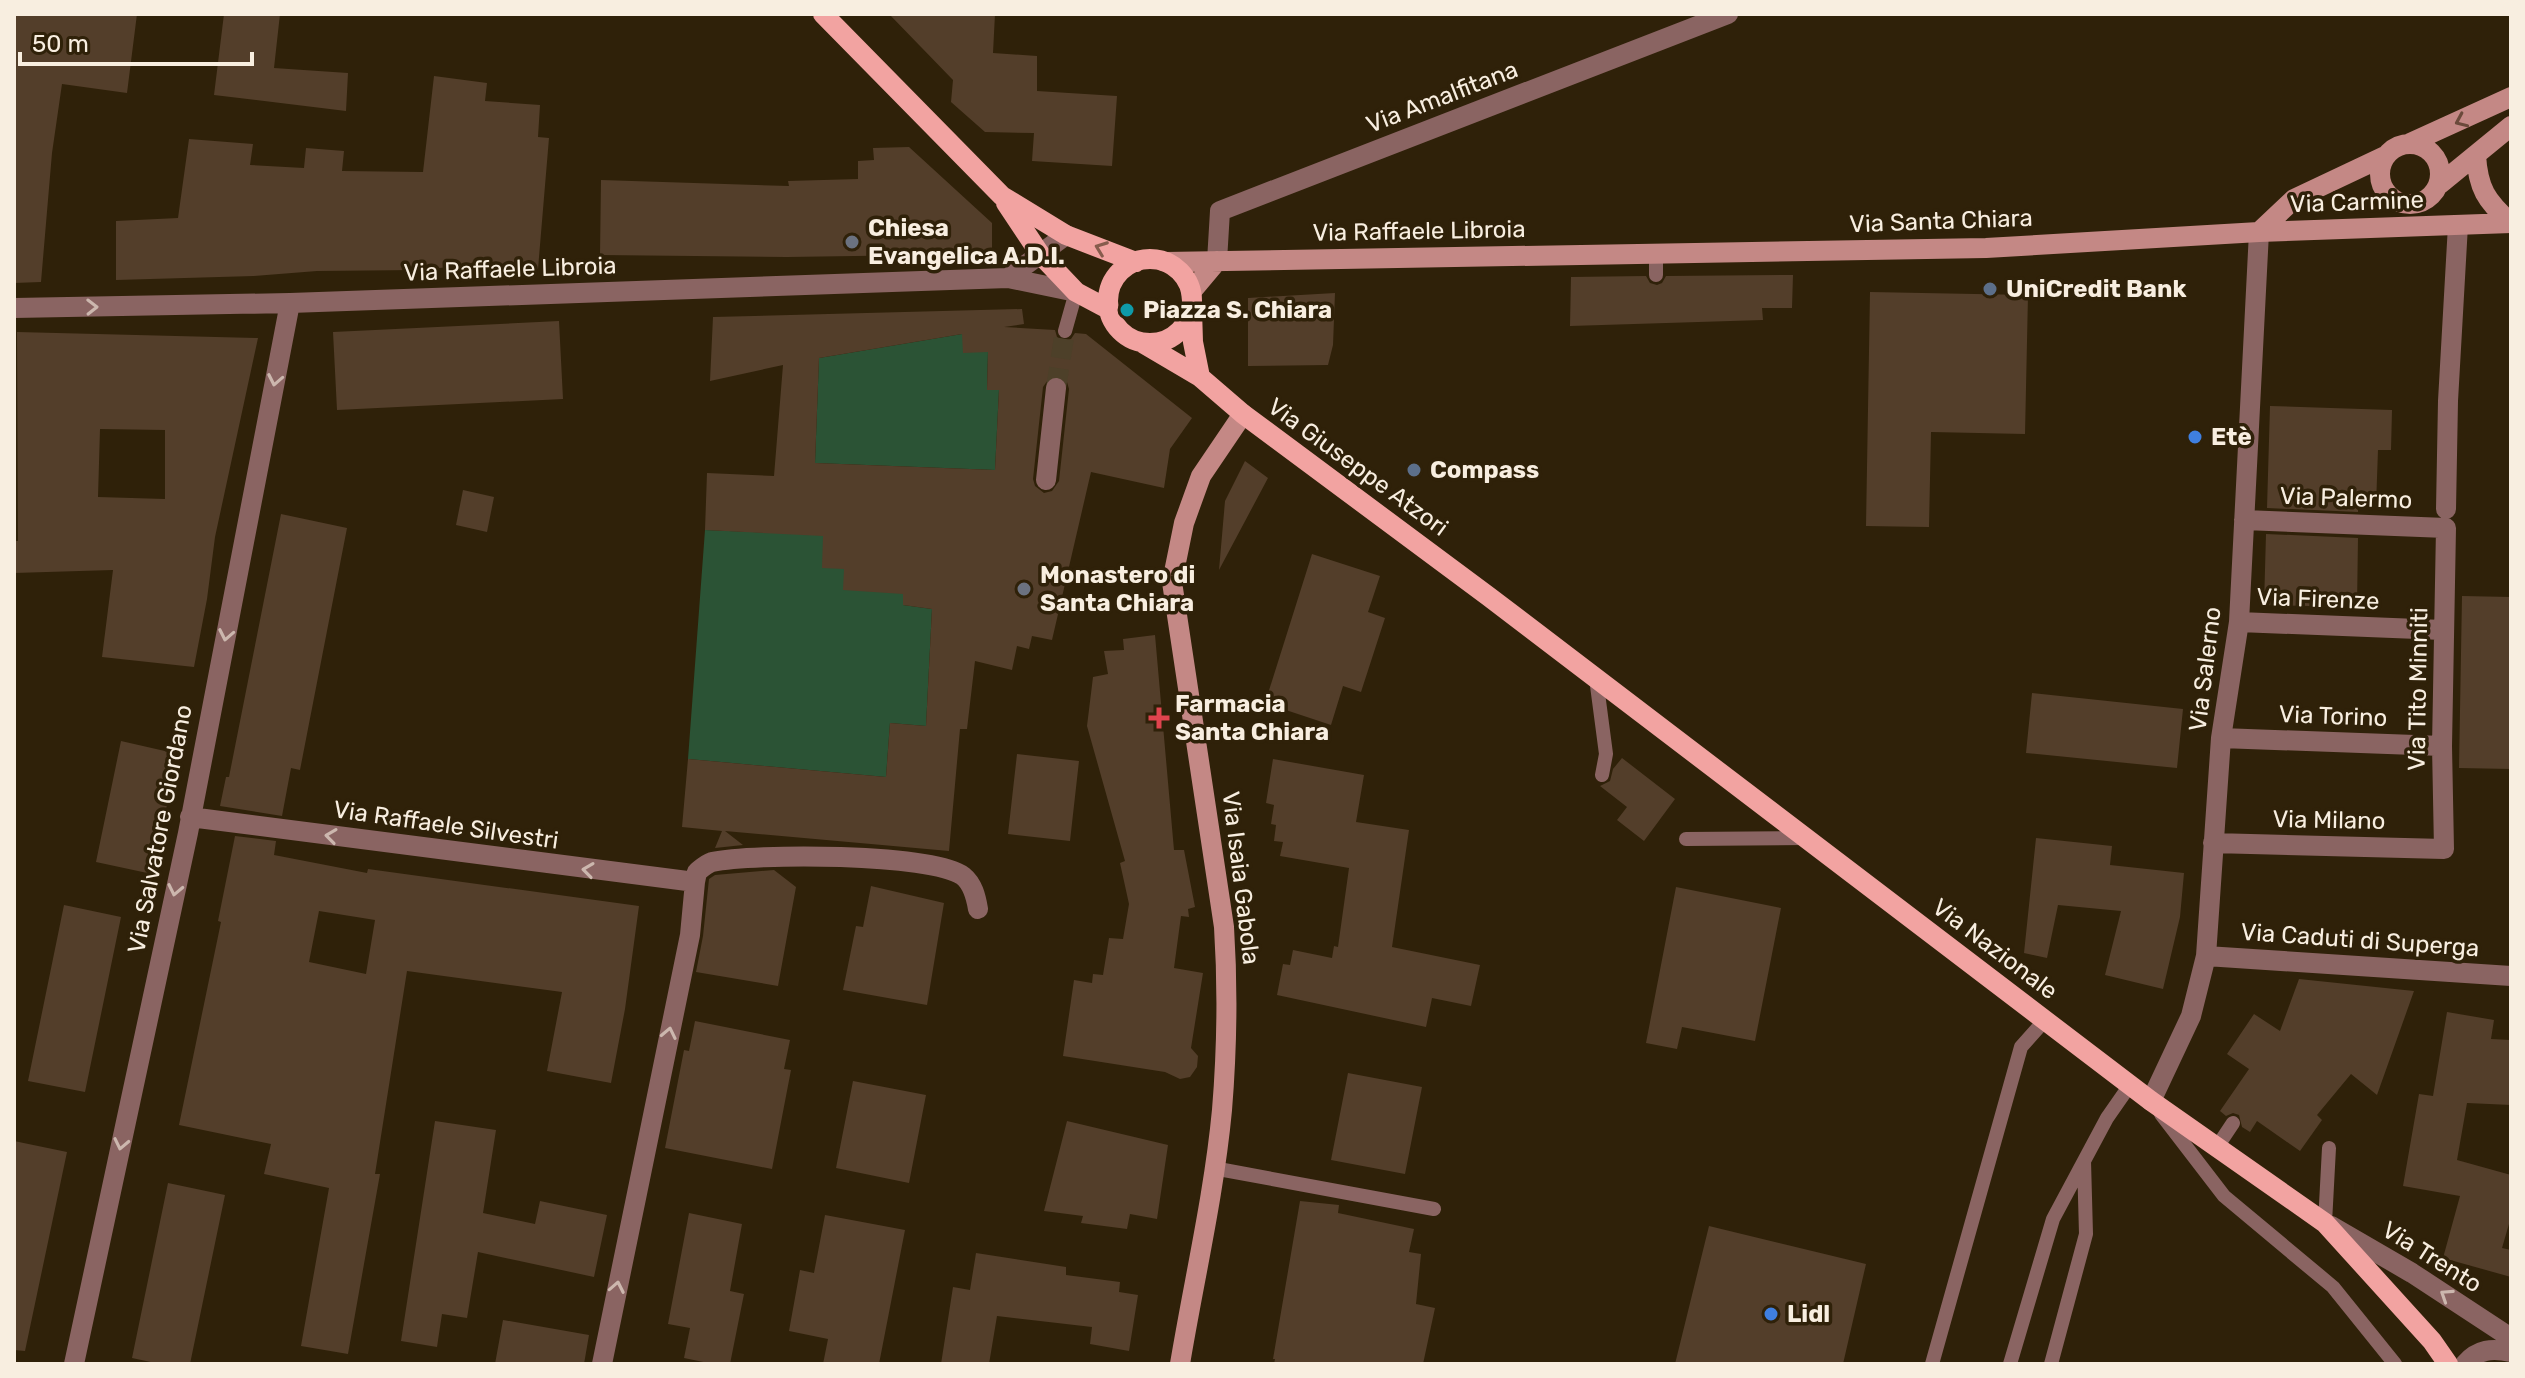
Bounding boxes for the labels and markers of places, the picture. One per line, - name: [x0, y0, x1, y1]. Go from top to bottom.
- place label: Chiesa Evangelica A.D.I.: [868, 214, 1065, 270]
- marker: Chiesa Evangelica A.D.I.: [843, 233, 861, 251]
- place label: UniCredit Bank: [2006, 275, 2186, 303]
- marker: UniCredit Bank: [1981, 280, 1999, 298]
- place label: Piazza S. Chiara: [1143, 296, 1332, 324]
- marker: Piazza S. Chiara: [1118, 301, 1136, 319]
- place label: Etè: [2211, 423, 2252, 451]
- marker: Etè: [2186, 428, 2204, 446]
- place label: Compass: [1430, 456, 1539, 484]
- marker: Compass: [1405, 461, 1423, 479]
- place label: Monastero di Santa Chiara: [1040, 561, 1195, 617]
- marker: Monastero di Santa Chiara: [1015, 580, 1033, 598]
- place label: Farmacia Santa Chiara: [1175, 690, 1329, 746]
- marker: Farmacia Santa Chiara: [1150, 709, 1168, 727]
- place label: Lidl: [1787, 1300, 1830, 1328]
- marker: Lidl: [1762, 1305, 1780, 1323]

